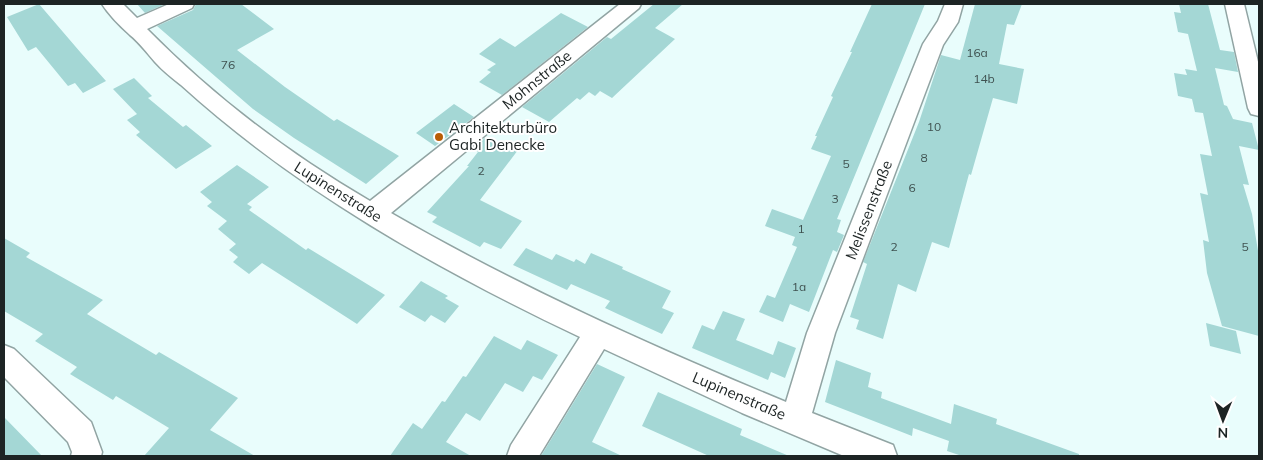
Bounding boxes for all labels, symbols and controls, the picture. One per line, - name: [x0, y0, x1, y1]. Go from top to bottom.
- house number: 16a: [966, 45, 988, 60]
- street label: Mohnstraße: [498, 46, 575, 113]
- house number: 76: [221, 57, 235, 72]
- house number: 14b: [973, 71, 995, 86]
- place label: Architekturbüro Gabi Denecke: [449, 118, 557, 154]
- house number: 10: [927, 119, 941, 134]
- marker: Architekturbüro Gabi Denecke: [433, 131, 445, 143]
- house number: 8: [920, 150, 928, 165]
- house number: 5: [842, 156, 850, 171]
- street label: Lupinenstraße: [291, 157, 386, 226]
- street label: Melissenstraße: [841, 158, 896, 262]
- house number: 2: [477, 163, 485, 178]
- house number: 6: [908, 180, 916, 195]
- house number: 3: [831, 191, 839, 206]
- house number: 1: [797, 221, 805, 236]
- house number: 2: [890, 239, 898, 254]
- house number: 5: [1241, 239, 1249, 254]
- house number: 1a: [792, 279, 806, 294]
- street label: Lupinenstraße: [690, 367, 789, 424]
- north arrow: [1198, 395, 1248, 445]
- text: N: [1217, 424, 1228, 442]

